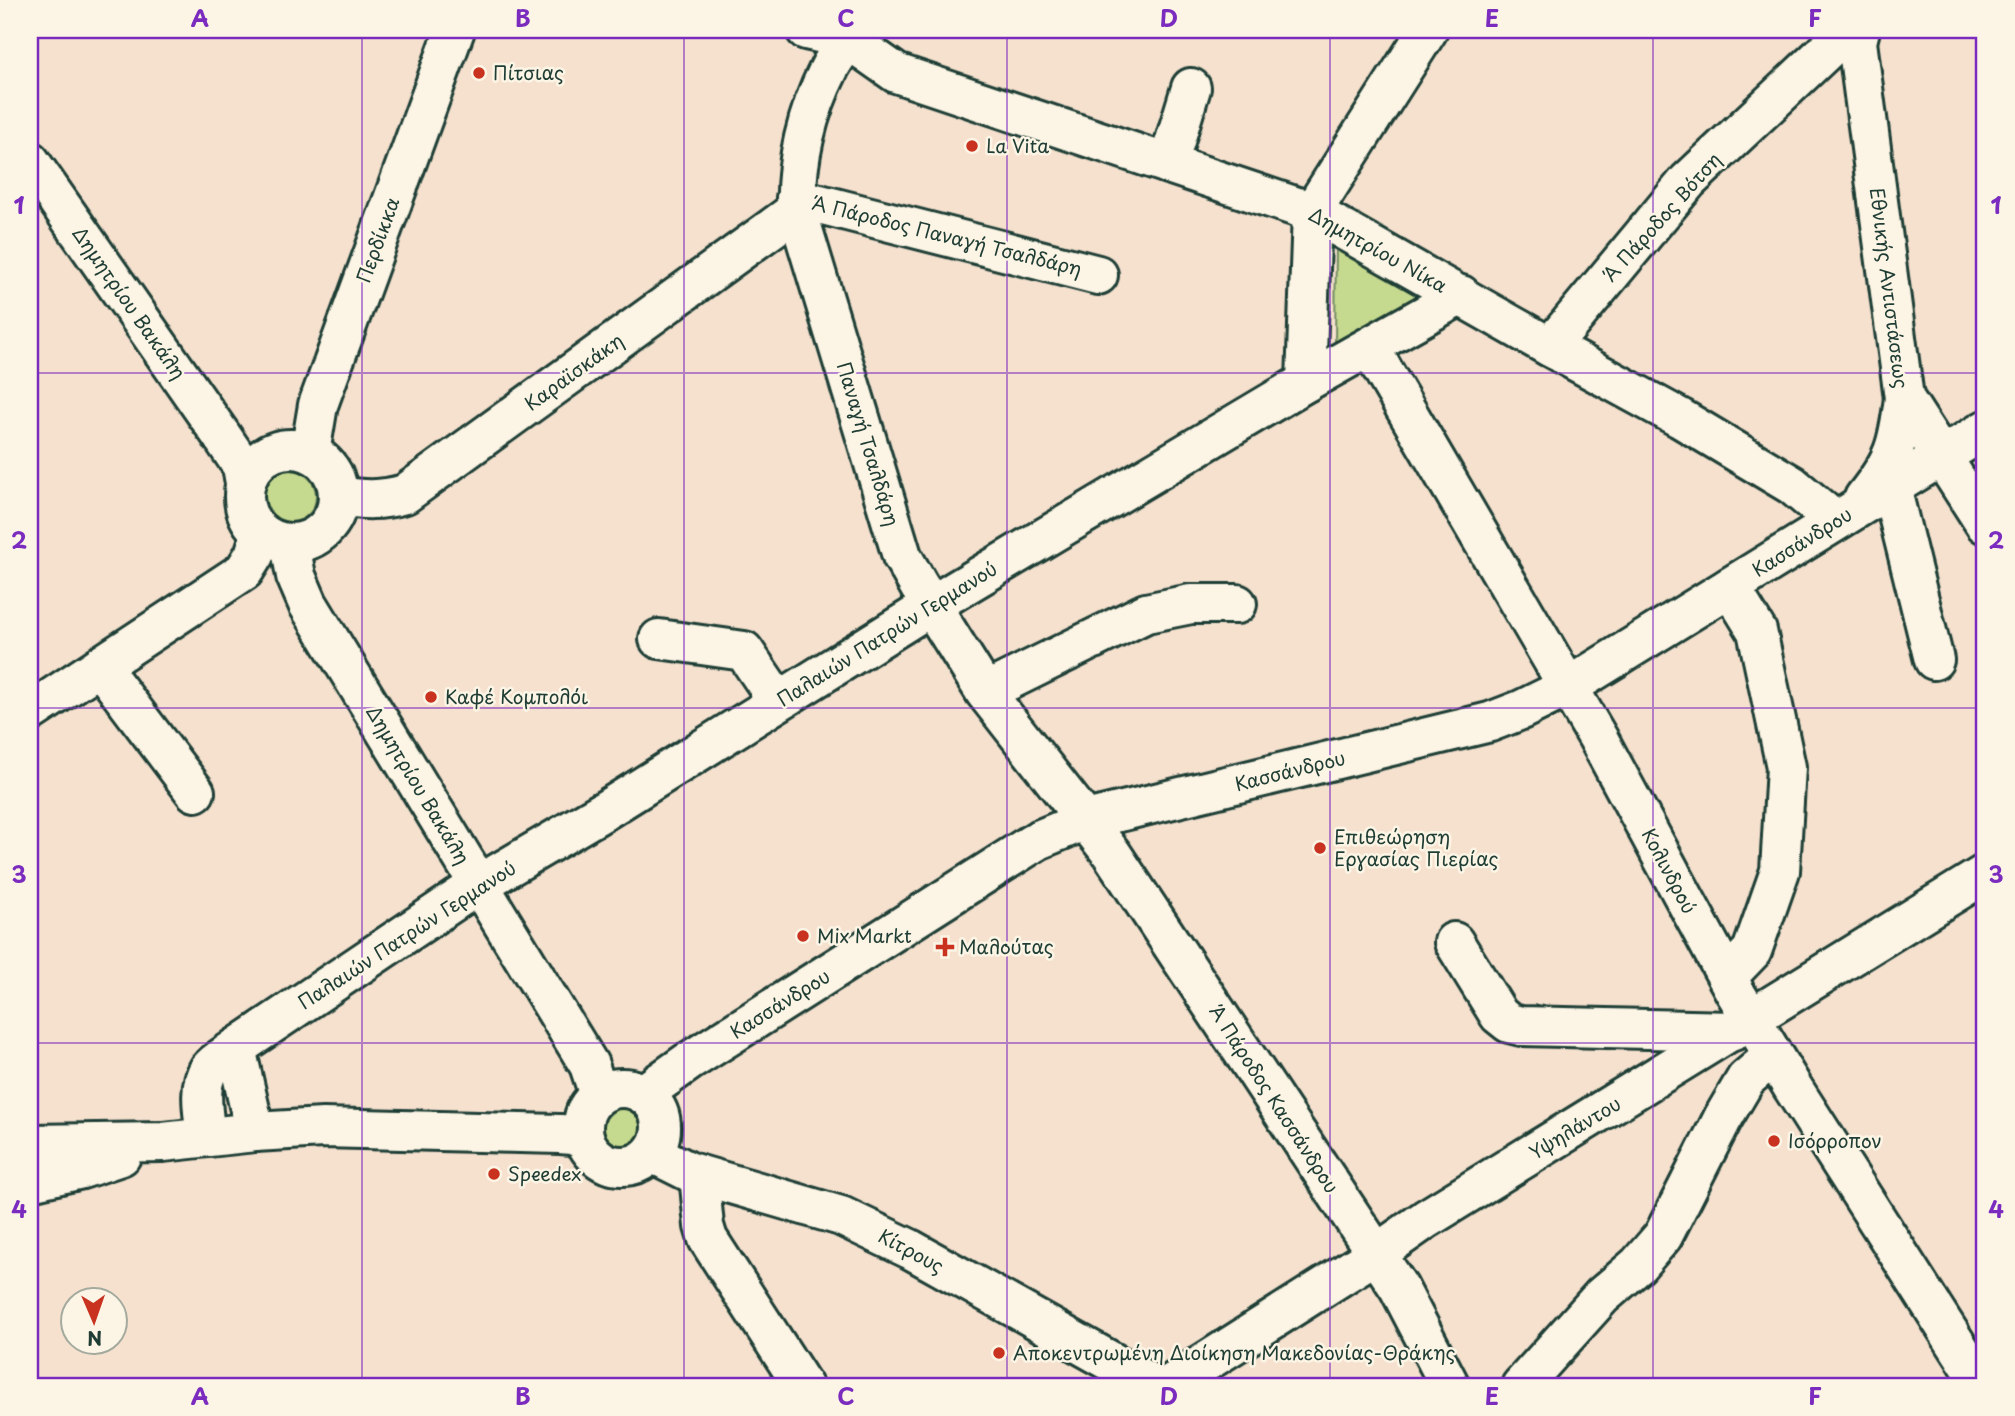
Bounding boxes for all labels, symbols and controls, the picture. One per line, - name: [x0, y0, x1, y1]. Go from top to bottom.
- text: A: [191, 0, 209, 35]
- text: B: [515, 0, 531, 35]
- text: C: [837, 0, 855, 35]
- text: D: [1160, 0, 1178, 35]
- text: E: [1485, 0, 1499, 35]
- text: F: [1808, 0, 1822, 35]
- place label: Πίτσιας: [493, 58, 564, 86]
- marker: Πίτσιας: [471, 65, 487, 81]
- place label: La Vita: [986, 131, 1049, 159]
- marker: La Vita: [964, 138, 980, 154]
- street label: Α΄ Πάροδος Βότση: [1596, 146, 1727, 287]
- street label: Εθνικής Αντιστάσεως: [1864, 186, 1916, 390]
- text: 1: [14, 187, 25, 222]
- text: 1: [1991, 187, 2002, 222]
- street label: Α΄ Πάροδος Παναγή Τσαλδάρη: [809, 188, 1085, 282]
- street label: Περδίκκα: [349, 193, 405, 286]
- street label: Δημητρίου Νίκα: [1304, 200, 1453, 299]
- street label: Δημητρίου Βακάλη: [66, 220, 193, 385]
- street label: Καραϊσκάκη: [518, 326, 629, 417]
- street label: Παναγή Τσαλδάρη: [831, 358, 907, 529]
- street label: Κασσάνδρου: [1746, 499, 1857, 583]
- text: 2: [11, 522, 27, 557]
- text: 2: [1988, 522, 2004, 557]
- street label: Παλαιών Πατρών Γερμανού: [771, 554, 1002, 712]
- place label: Καφέ Κομπολόι: [445, 682, 588, 710]
- marker: Καφέ Κομπολόι: [423, 689, 439, 705]
- street label: Δημητρίου Βακάλη: [360, 700, 477, 869]
- street label: Κασσάνδρου: [1232, 743, 1348, 797]
- place label: Επιθεώρηση Εργασίας Πιερίας: [1334, 822, 1498, 872]
- street label: Κολινδρού: [1636, 823, 1704, 918]
- marker: Επιθεώρηση Εργασίας Πιερίας: [1312, 840, 1328, 856]
- street label: Παλαιών Πατρών Γερμανού: [292, 853, 521, 1015]
- text: 3: [11, 856, 27, 891]
- text: 3: [1988, 856, 2004, 891]
- place label: Mix Markt: [817, 921, 912, 949]
- marker: Mix Markt: [795, 928, 811, 944]
- place label: Μαλούτας: [959, 932, 1054, 960]
- marker: Μαλούτας: [937, 939, 953, 955]
- street label: Κασσάνδρου: [724, 961, 835, 1045]
- street label: Α΄ Πάροδος Κασσάνδρου: [1203, 999, 1346, 1198]
- street label: Υψηλάντου: [1523, 1089, 1626, 1166]
- place label: Ισόρροπον: [1788, 1126, 1882, 1154]
- marker: Ισόρροπον: [1766, 1133, 1782, 1149]
- place label: Speedex: [508, 1159, 582, 1187]
- marker: Speedex: [486, 1166, 502, 1182]
- text: 4: [11, 1191, 27, 1226]
- text: 4: [1988, 1191, 2004, 1226]
- street label: Κίτρους: [874, 1221, 949, 1279]
- north arrow: [60, 1286, 130, 1356]
- text: N: [87, 1325, 103, 1353]
- place label: Αποκεντρωμένη Διοίκηση Μακεδονίας-Θράκης: [1013, 1338, 1456, 1366]
- marker: Αποκεντρωμένη Διοίκηση Μακεδονίας-Θράκης: [991, 1345, 1007, 1361]
- text: A: [191, 1378, 209, 1413]
- text: B: [515, 1378, 531, 1413]
- text: C: [837, 1378, 855, 1413]
- text: D: [1160, 1378, 1178, 1413]
- text: E: [1485, 1378, 1499, 1413]
- text: F: [1808, 1378, 1822, 1413]

